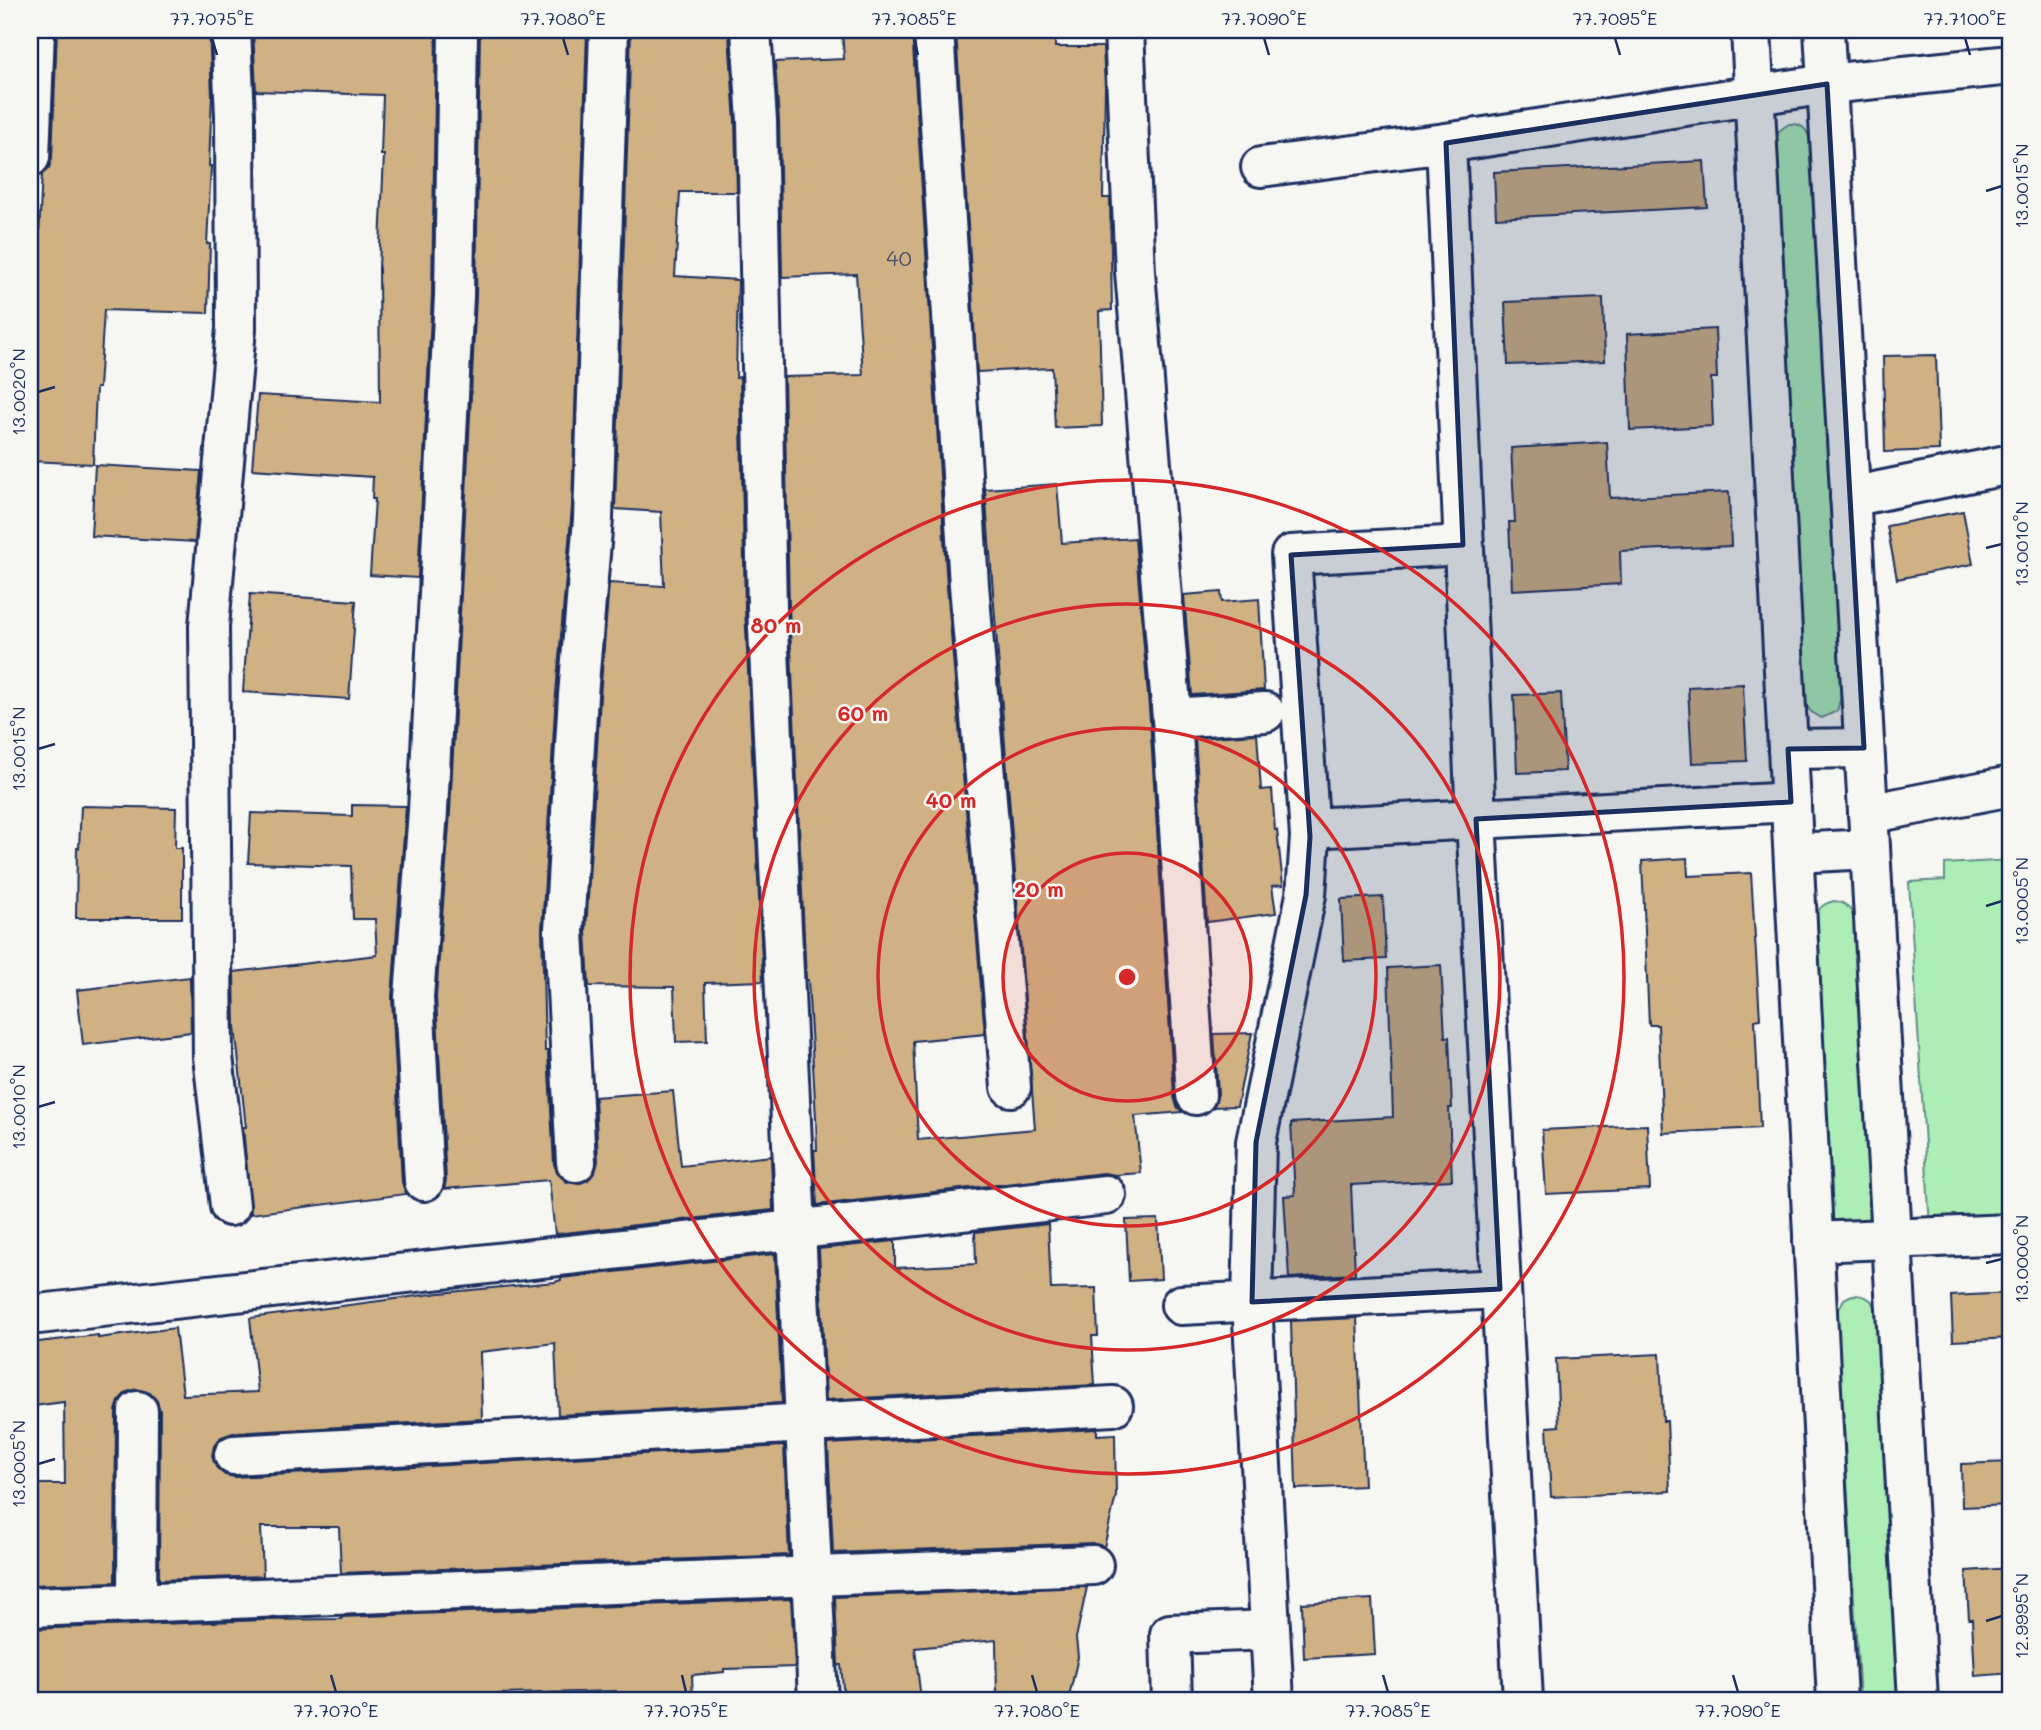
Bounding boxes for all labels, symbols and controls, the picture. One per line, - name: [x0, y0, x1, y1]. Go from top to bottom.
- text: 77.7075°E: [170, 6, 254, 30]
- text: 77.7080°E: [520, 6, 606, 30]
- text: 77.7085°E: [871, 6, 957, 30]
- text: 77.7090°E: [1221, 6, 1307, 30]
- text: 77.7095°E: [1573, 6, 1657, 30]
- text: 77.7100°E: [1924, 6, 2006, 30]
- text: 13.0015°N: [2009, 144, 2033, 228]
- house number: 40: [886, 244, 912, 271]
- text: 13.0020°N: [6, 348, 30, 436]
- text: 13.0010°N: [2009, 501, 2033, 587]
- text: 80 m: [751, 611, 801, 638]
- text: 60 m: [838, 699, 888, 726]
- text: 13.0015°N: [6, 707, 30, 791]
- text: 40 m: [925, 786, 977, 813]
- text: 13.0005°N: [2009, 857, 2033, 945]
- text: 20 m: [1014, 875, 1064, 902]
- centre of rings: [1115, 965, 1139, 989]
- text: 13.0010°N: [6, 1064, 30, 1150]
- text: 13.0000°N: [2009, 1215, 2033, 1303]
- text: 13.0005°N: [6, 1420, 30, 1508]
- text: 12.9995°N: [2009, 1573, 2033, 1659]
- text: 77.7070°E: [294, 1698, 378, 1722]
- text: 77.7075°E: [644, 1698, 728, 1722]
- text: 77.7080°E: [994, 1698, 1080, 1722]
- text: 77.7085°E: [1345, 1698, 1431, 1722]
- text: 77.7090°E: [1695, 1698, 1781, 1722]

